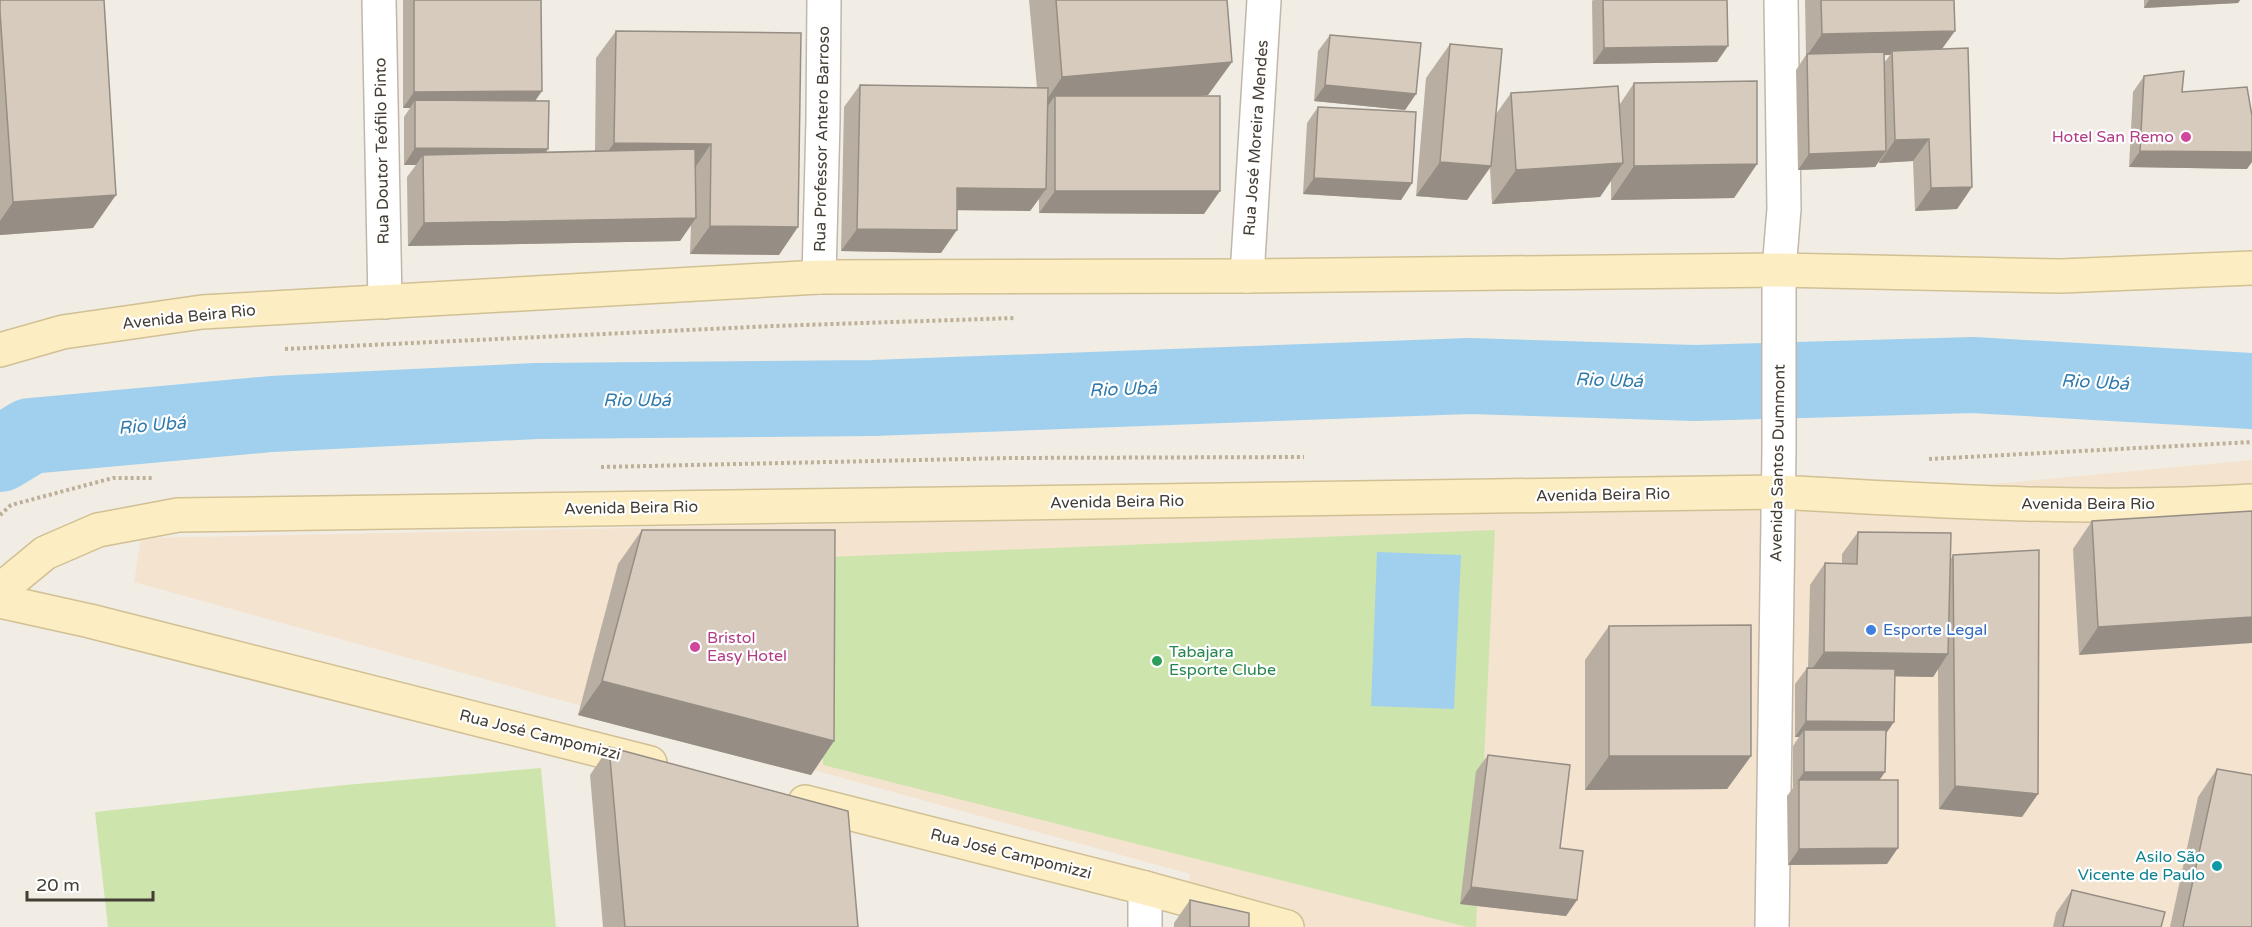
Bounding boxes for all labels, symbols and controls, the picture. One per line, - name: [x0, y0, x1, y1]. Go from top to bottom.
- street label: Rua Professor Antero Barroso: [810, 26, 834, 252]
- street label: Rua José Moreira Mendes: [1239, 39, 1273, 237]
- street label: Rua Doutor Teófilo Pinto: [370, 57, 394, 245]
- place label: Hotel San Remo: [2052, 127, 2174, 147]
- marker: Hotel San Remo: [2179, 130, 2193, 144]
- street label: Avenida Beira Rio: [121, 300, 257, 334]
- street label: Avenida Santos Dummont: [1766, 364, 1790, 562]
- water label: Rio Ubá: [1575, 368, 1644, 392]
- water label: Rio Ubá: [2061, 369, 2130, 395]
- water label: Rio Ubá: [1089, 377, 1158, 401]
- water label: Rio Ubá: [603, 389, 672, 411]
- water label: Rio Ubá: [117, 411, 188, 439]
- street label: Avenida Beira Rio: [1536, 484, 1670, 506]
- street label: Avenida Beira Rio: [1050, 491, 1184, 513]
- street label: Avenida Beira Rio: [2021, 494, 2155, 514]
- street label: Avenida Beira Rio: [564, 497, 698, 519]
- place label: Esporte Legal: [1883, 620, 1987, 640]
- marker: Esporte Legal: [1864, 623, 1878, 637]
- place label: Bristol Easy Hotel: [707, 628, 787, 666]
- marker: Bristol Easy Hotel: [688, 640, 702, 654]
- place label: Tabajara Esporte Clube: [1169, 642, 1276, 680]
- marker: Tabajara Esporte Clube: [1150, 654, 1164, 668]
- street label: Rua José Campomizzi: [457, 705, 623, 765]
- street label: Rua José Campomizzi: [928, 824, 1094, 884]
- place label: Asilo São Vicente de Paulo: [2078, 847, 2205, 885]
- marker: Asilo São Vicente de Paulo: [2210, 859, 2224, 873]
- scale bar: [27, 864, 153, 902]
- text: 20 m: [36, 874, 80, 896]

